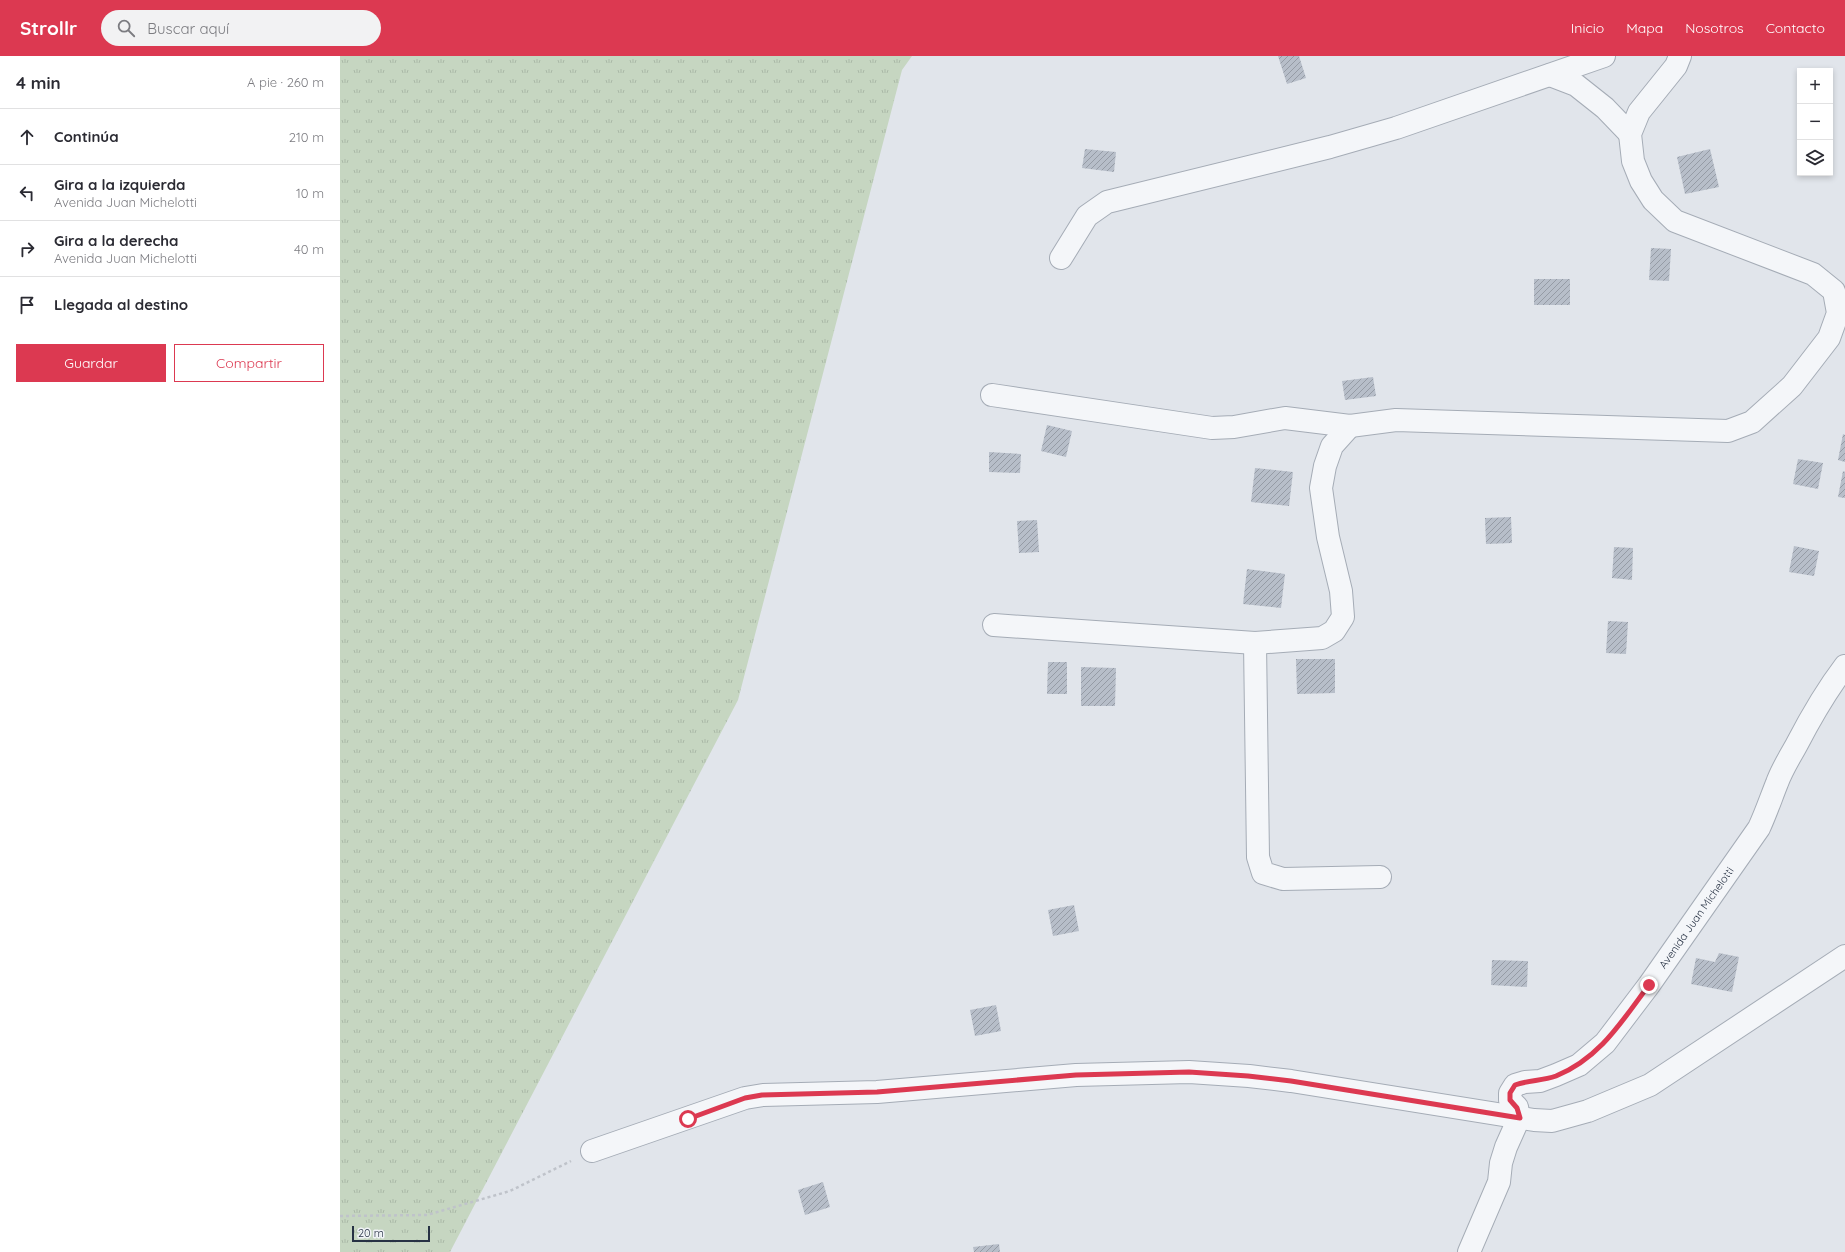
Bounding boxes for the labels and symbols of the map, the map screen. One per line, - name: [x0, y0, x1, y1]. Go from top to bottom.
- street label: Avenida Juan Michelotti: [1656, 864, 1737, 971]
- route end: [1640, 976, 1658, 994]
- route start: [679, 1110, 697, 1128]
- scale bar: [352, 1224, 430, 1243]

